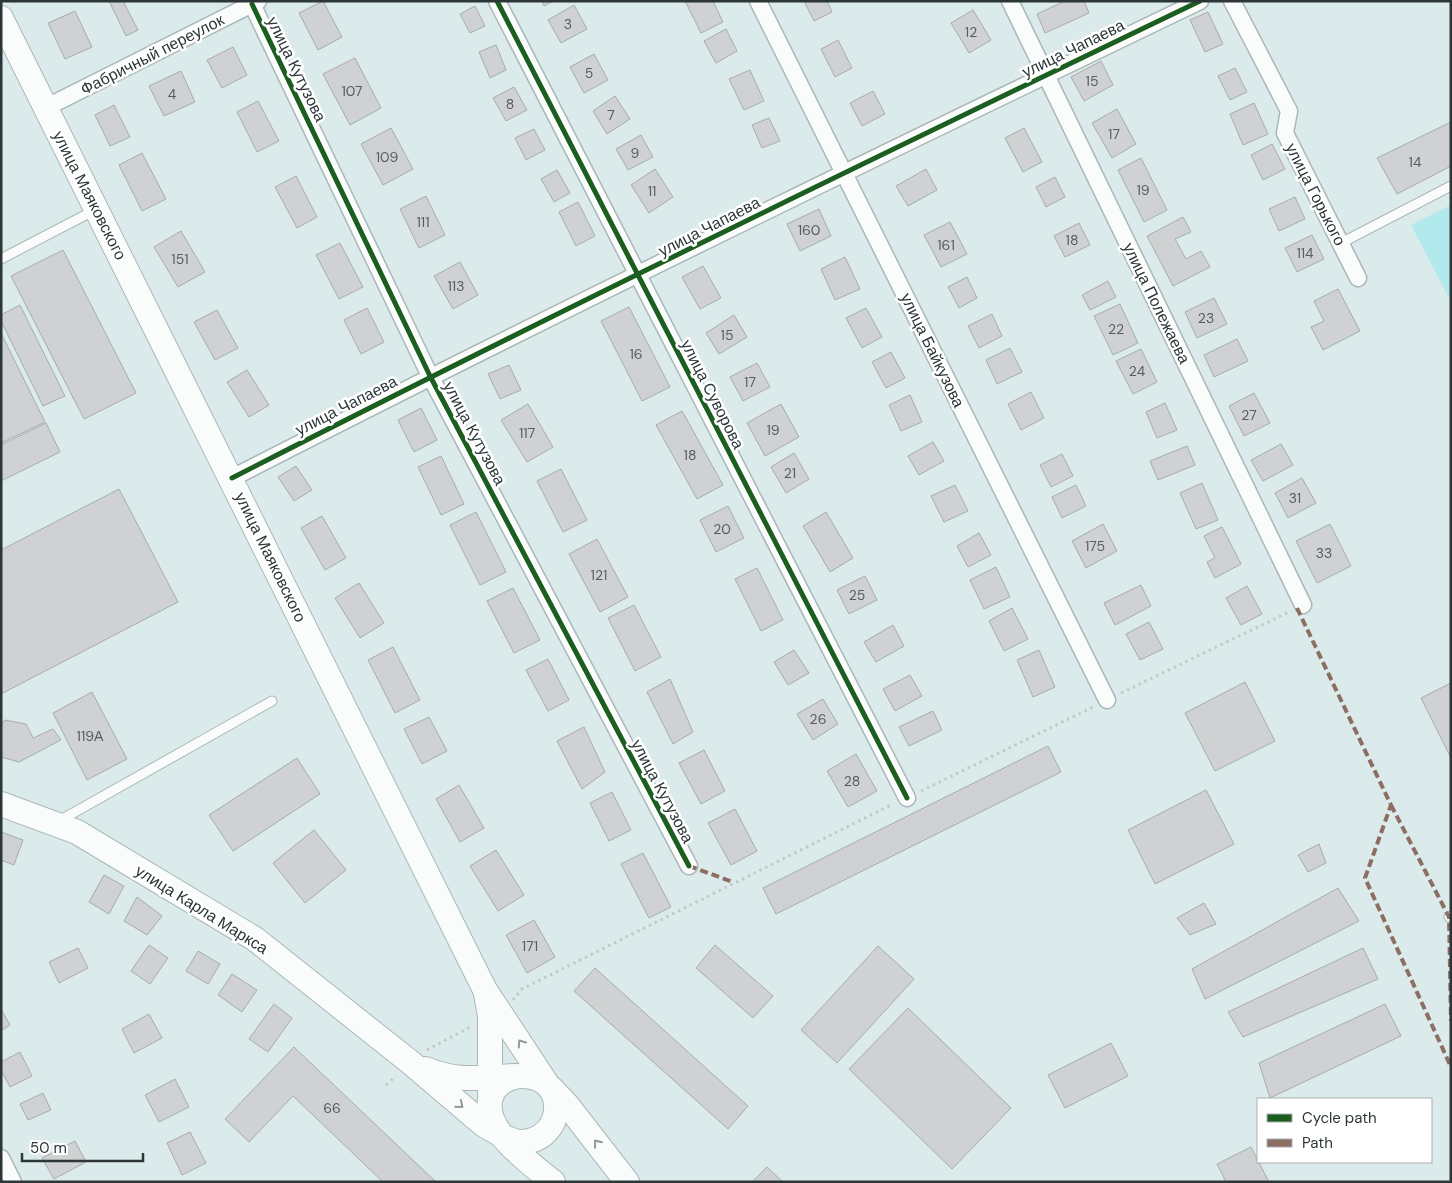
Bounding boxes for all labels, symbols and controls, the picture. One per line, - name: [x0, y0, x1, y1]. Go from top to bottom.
- street label: Фабричный переулок: [77, 9, 228, 100]
- street label: улица Кутузова: [262, 13, 331, 125]
- house number: 3: [564, 15, 572, 33]
- street label: улица Чапаева: [1019, 15, 1128, 82]
- house number: 12: [965, 23, 977, 41]
- house number: 5: [585, 64, 593, 82]
- house number: 15: [1086, 72, 1098, 90]
- house number: 107: [341, 82, 363, 100]
- house number: 4: [168, 85, 177, 103]
- house number: 8: [506, 95, 514, 113]
- house number: 7: [607, 106, 615, 124]
- house number: 17: [1108, 125, 1120, 143]
- street label: улица Маяковского: [48, 127, 131, 263]
- street label: улица Горького: [1281, 139, 1350, 249]
- house number: 9: [631, 144, 640, 162]
- house number: 109: [376, 148, 399, 166]
- house number: 14: [1409, 153, 1422, 171]
- house number: 19: [1136, 181, 1150, 199]
- house number: 11: [648, 182, 656, 200]
- street label: улица Чапаева: [655, 192, 764, 261]
- house number: 111: [416, 213, 430, 231]
- house number: 160: [798, 221, 820, 239]
- house number: 18: [1066, 231, 1078, 249]
- house number: 161: [937, 236, 955, 254]
- street label: улица Полежаева: [1118, 239, 1195, 367]
- house number: 114: [1296, 244, 1314, 262]
- house number: 151: [171, 250, 189, 268]
- house number: 113: [447, 277, 465, 295]
- street label: улица Байкузова: [896, 289, 969, 411]
- house number: 23: [1198, 309, 1214, 327]
- house number: 22: [1108, 320, 1124, 338]
- house number: 15: [721, 326, 733, 344]
- street label: улица Суворова: [676, 336, 749, 453]
- house number: 16: [629, 345, 643, 363]
- house number: 24: [1129, 362, 1146, 380]
- street label: улица Чапаева: [292, 371, 401, 440]
- house number: 17: [744, 373, 756, 391]
- street label: улица Кутузова: [438, 378, 511, 489]
- house number: 27: [1241, 406, 1257, 424]
- house number: 19: [766, 421, 780, 439]
- house number: 117: [519, 424, 535, 442]
- house number: 18: [684, 446, 696, 464]
- house number: 21: [784, 464, 796, 482]
- street label: улица Маяковского: [230, 489, 311, 626]
- house number: 31: [1289, 489, 1301, 507]
- house number: 20: [713, 520, 731, 538]
- house number: 175: [1085, 537, 1105, 555]
- house number: 33: [1316, 544, 1332, 562]
- house number: 121: [591, 566, 607, 584]
- house number: 25: [849, 586, 865, 604]
- house number: 26: [810, 710, 826, 728]
- house number: 119А: [77, 727, 104, 745]
- street label: улица Кутузова: [626, 736, 699, 847]
- house number: 28: [844, 772, 860, 790]
- street label: улица Карла Маркса: [131, 860, 272, 959]
- house number: 171: [522, 937, 538, 955]
- one-way arrow: [518, 1039, 527, 1048]
- legend: [1257, 1098, 1432, 1163]
- house number: 66: [323, 1099, 341, 1117]
- one-way arrow: [454, 1099, 463, 1108]
- text: Cycle path: [1302, 1108, 1377, 1128]
- scale bar: [22, 1130, 144, 1162]
- text: Path: [1302, 1133, 1333, 1153]
- text: 50 m: [30, 1138, 67, 1158]
- one-way arrow: [595, 1140, 603, 1149]

